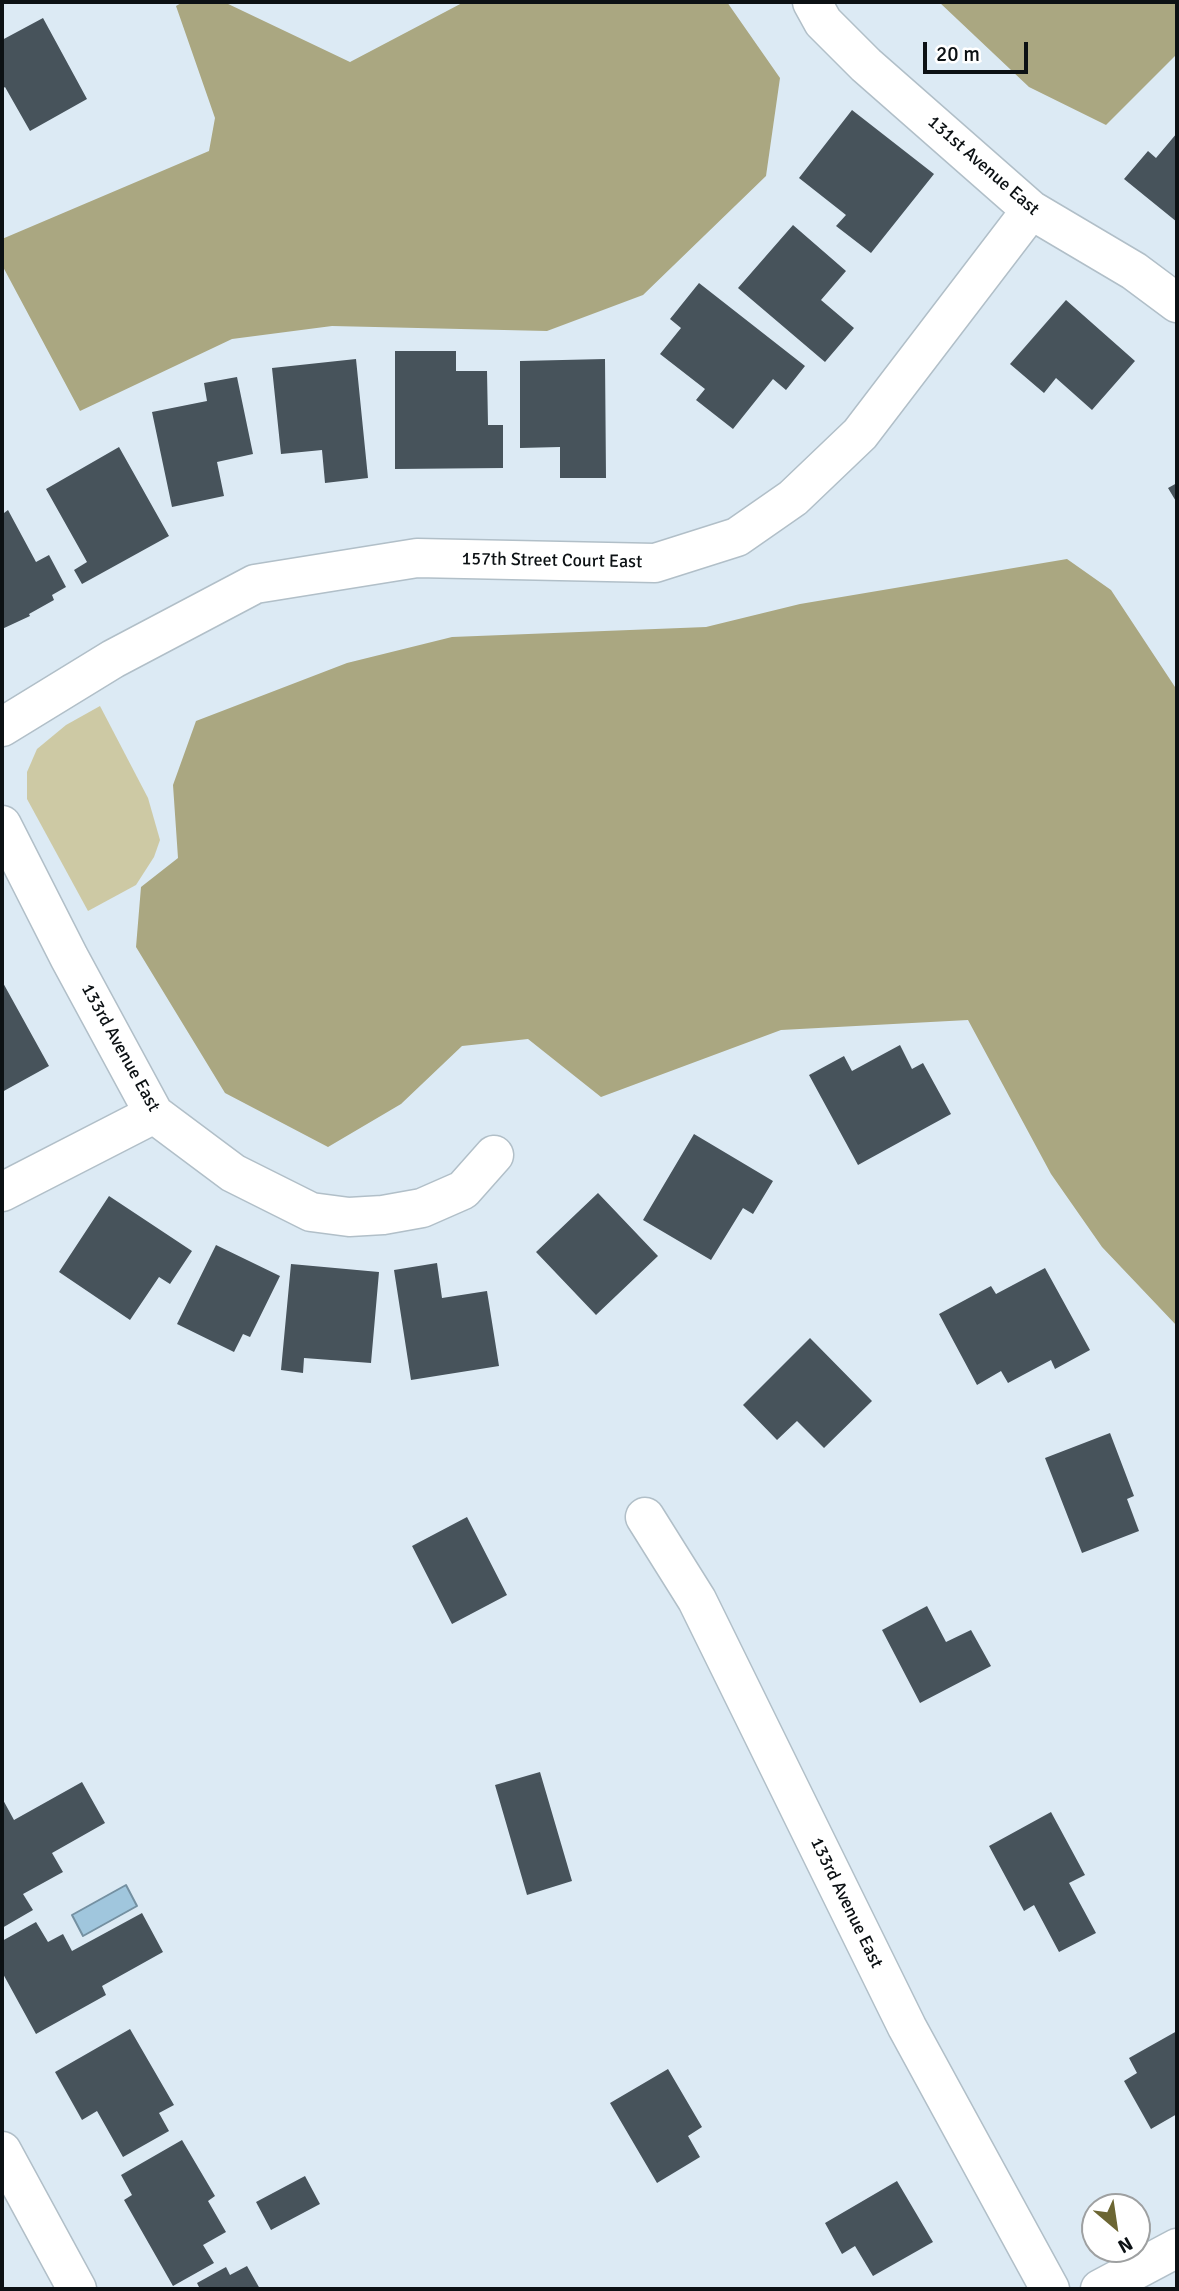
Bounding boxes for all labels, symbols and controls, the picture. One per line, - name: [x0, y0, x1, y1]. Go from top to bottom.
- scale bar: [927, 28, 1032, 72]
- text: 20 m: [936, 41, 980, 67]
- street label: 131st Avenue East: [923, 112, 1043, 220]
- street label: 157th Street Court East: [462, 549, 642, 573]
- street label: 133rd Avenue East: [76, 980, 164, 1116]
- street label: 133rd Avenue East: [805, 1834, 887, 1972]
- north arrow: [1081, 2193, 1151, 2263]
- text: N: [1114, 2231, 1137, 2258]

